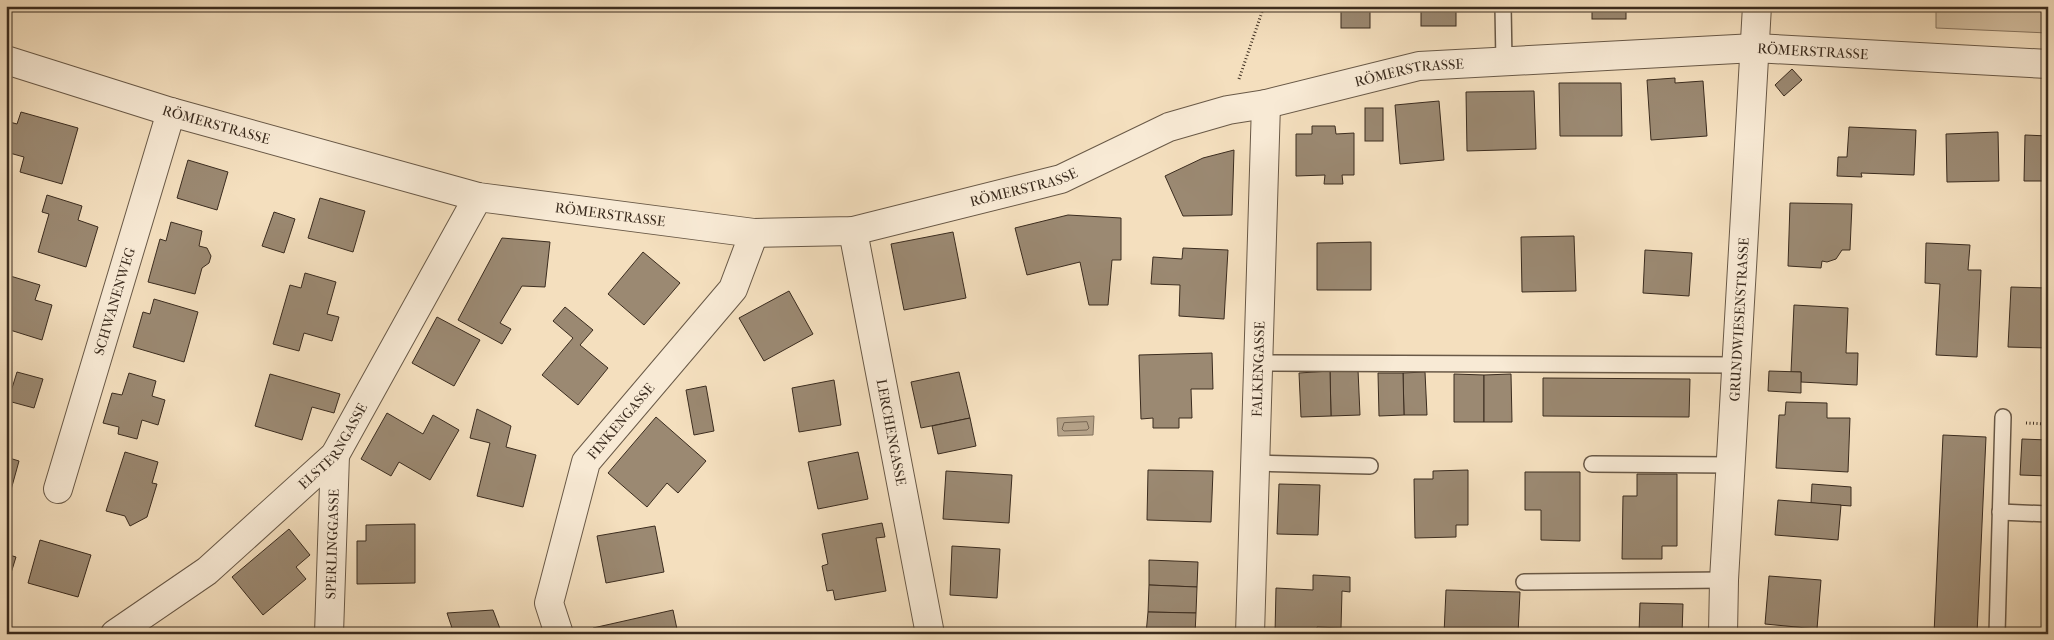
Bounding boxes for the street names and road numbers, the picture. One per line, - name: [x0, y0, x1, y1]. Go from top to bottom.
- street label: RÖMERSTRASSE: [1757, 40, 1869, 63]
- street label: RÖMERSTRASSE: [1353, 56, 1465, 91]
- street label: RÖMERSTRASSE: [160, 102, 272, 148]
- street label: RÖMERSTRASSE: [968, 164, 1081, 210]
- street label: RÖMERSTRASSE: [554, 199, 667, 230]
- street label: GRUNDWIESENSTRASSE: [1726, 236, 1753, 402]
- street label: SCHWANENWEG: [91, 245, 139, 357]
- street label: FALKENGASSE: [1249, 320, 1268, 417]
- street label: LERCHENGASSE: [872, 378, 910, 488]
- street label: FINKENGASSE: [584, 379, 659, 463]
- street label: ELSTERNGASSE: [295, 400, 371, 493]
- street label: SPERLINGGASSE: [322, 488, 343, 600]

